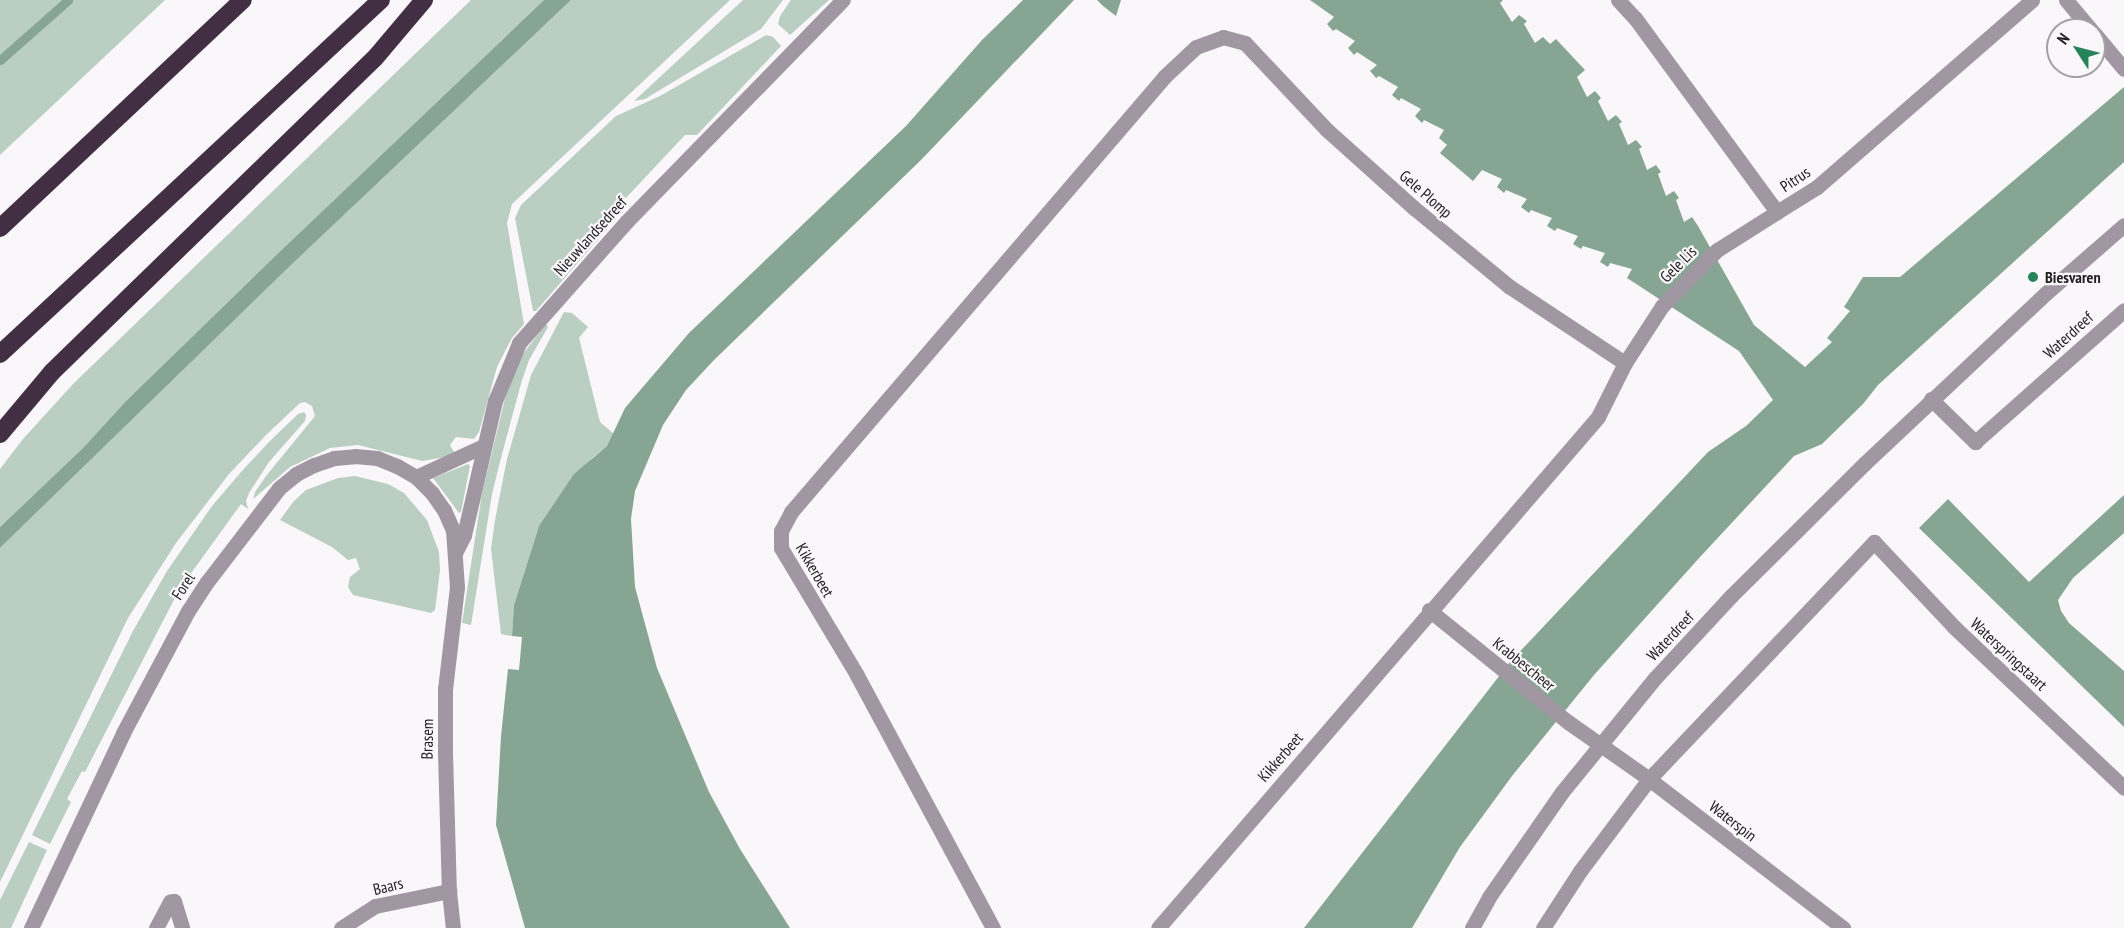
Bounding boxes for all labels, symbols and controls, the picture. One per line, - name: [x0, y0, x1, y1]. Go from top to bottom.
- north arrow: [2046, 18, 2106, 78]
- text: N: [2052, 29, 2074, 48]
- street label: Pitrus: [1776, 162, 1814, 196]
- street label: Gele Plomp: [1396, 166, 1456, 222]
- street label: Nieuwlandsedreef: [550, 193, 630, 279]
- street label: Gele Lis: [1656, 242, 1700, 286]
- place label: Biesvaren: [2045, 267, 2101, 287]
- marker: Biesvaren: [2026, 270, 2040, 284]
- street label: Waterdreef: [2039, 308, 2097, 362]
- street label: Kikkerbeet: [792, 540, 838, 600]
- street label: Forel: [167, 569, 199, 603]
- street label: Waterdreef: [1642, 607, 1698, 665]
- street label: Waterspringstaart: [1967, 614, 2051, 694]
- street label: Krabbescheer: [1489, 633, 1559, 695]
- street label: Brasem: [417, 718, 437, 760]
- street label: Kikkerbeet: [1253, 728, 1307, 786]
- street label: Waterspin: [1706, 797, 1760, 845]
- street label: Baars: [371, 873, 405, 899]

